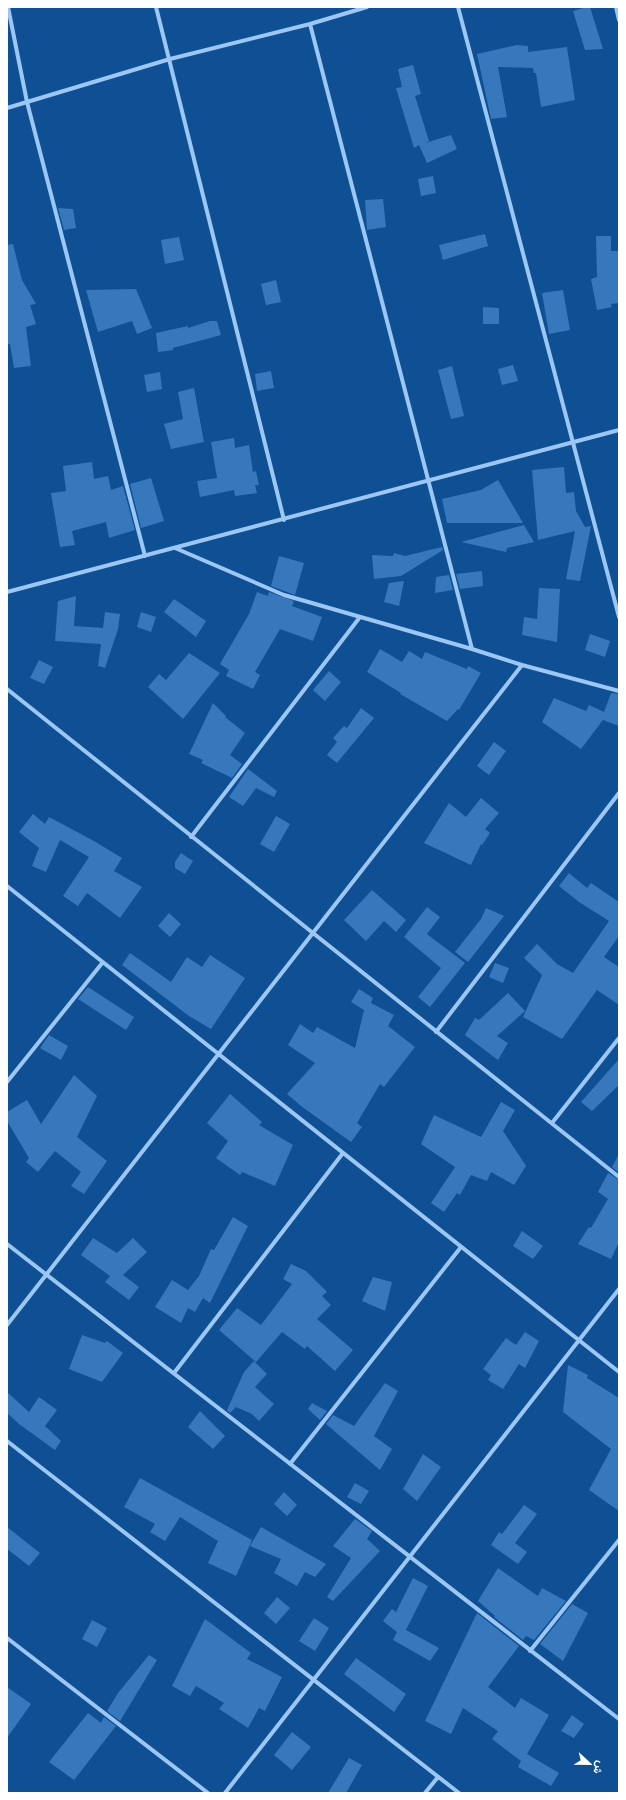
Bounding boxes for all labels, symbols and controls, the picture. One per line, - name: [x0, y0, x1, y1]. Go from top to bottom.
- north arrow: [570, 1744, 610, 1784]
- text: ش: [590, 1759, 607, 1776]

